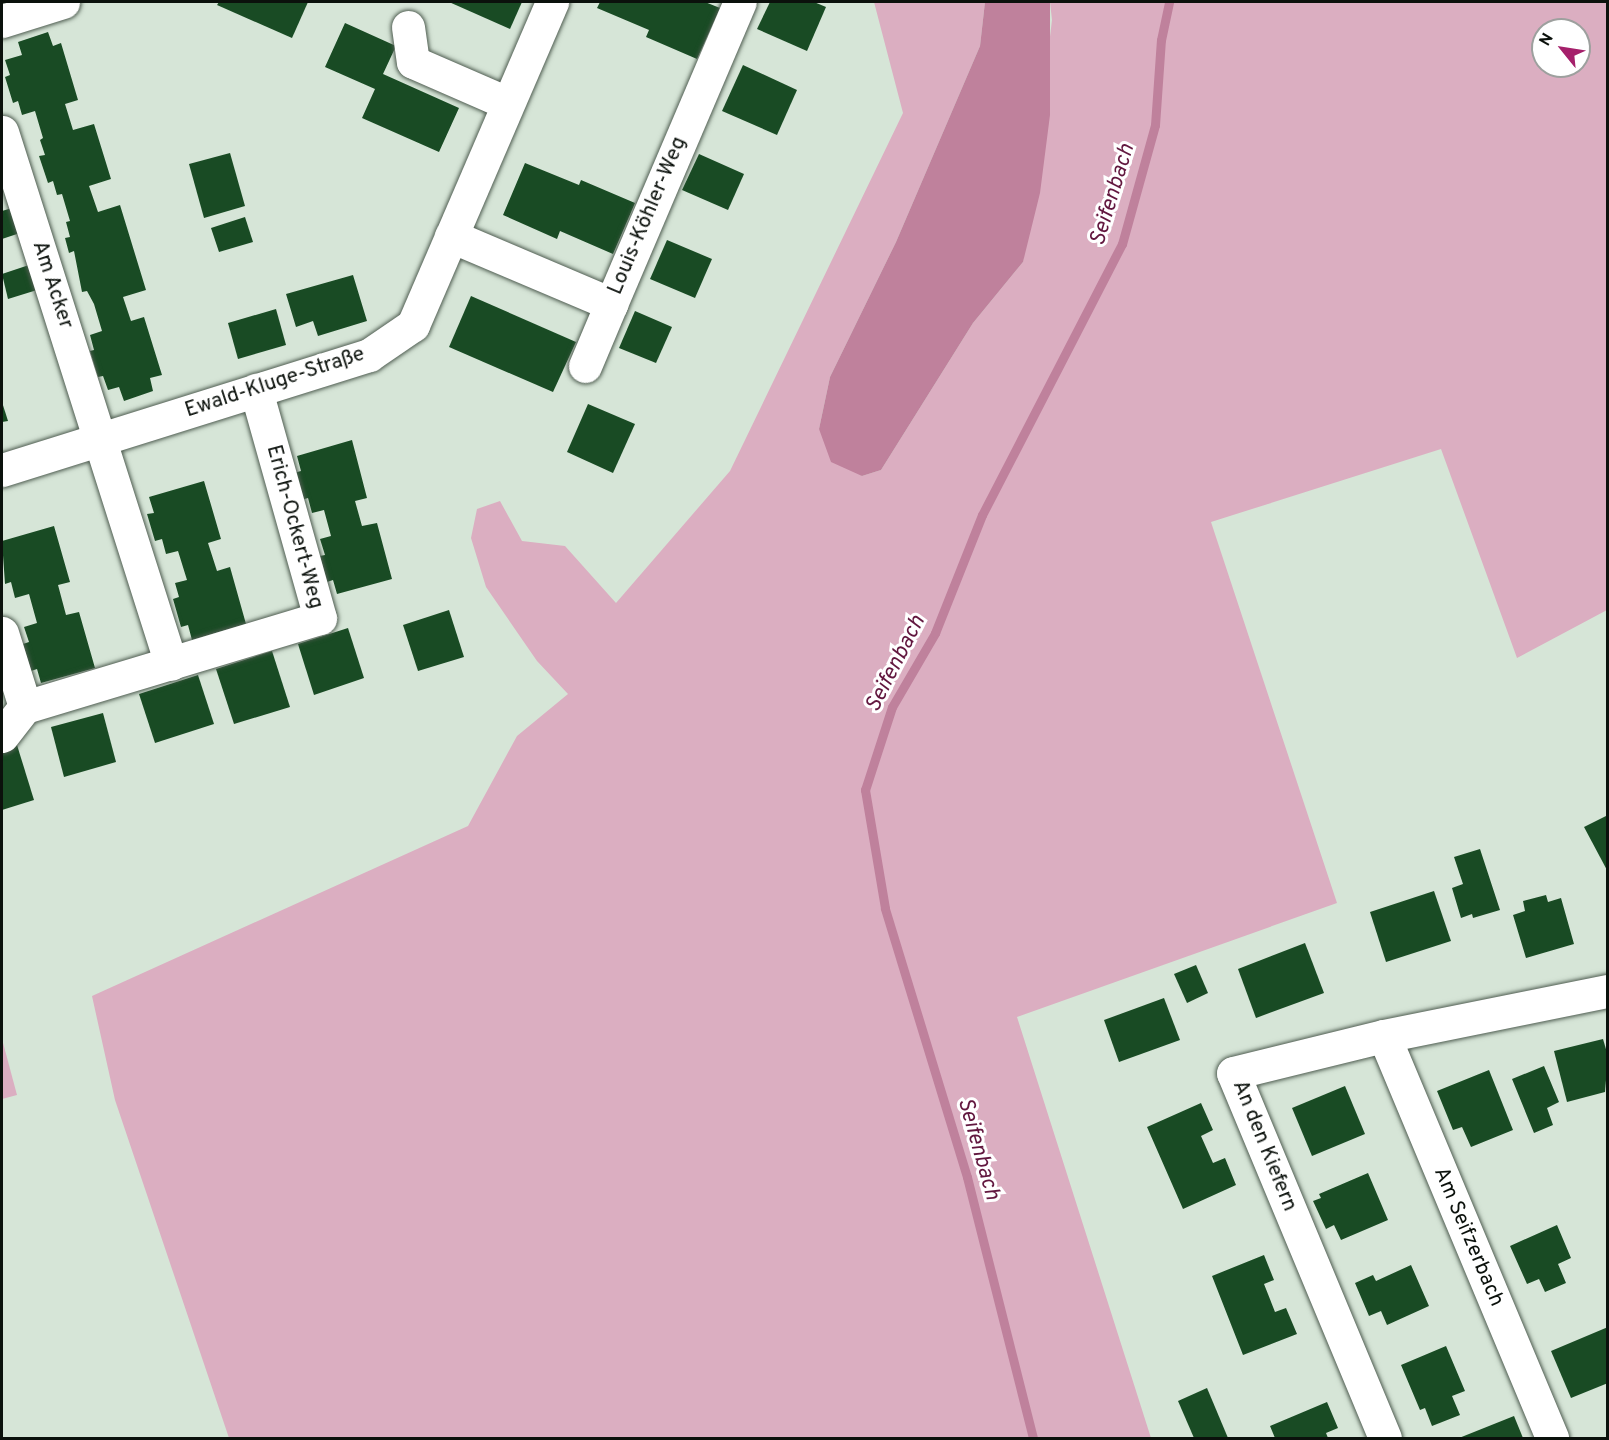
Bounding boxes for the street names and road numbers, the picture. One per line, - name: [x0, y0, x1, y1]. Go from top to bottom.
- street label: Louis-Köhler-Weg: [603, 133, 693, 299]
- street label: Am Acker: [26, 237, 78, 333]
- street label: Ewald-Kluge-Straße: [182, 342, 368, 424]
- street label: Erich-Ockert-Weg: [260, 442, 328, 612]
- street label: An den Kiefern: [1226, 1077, 1302, 1215]
- street label: Am Seifzerbach: [1427, 1164, 1509, 1310]

